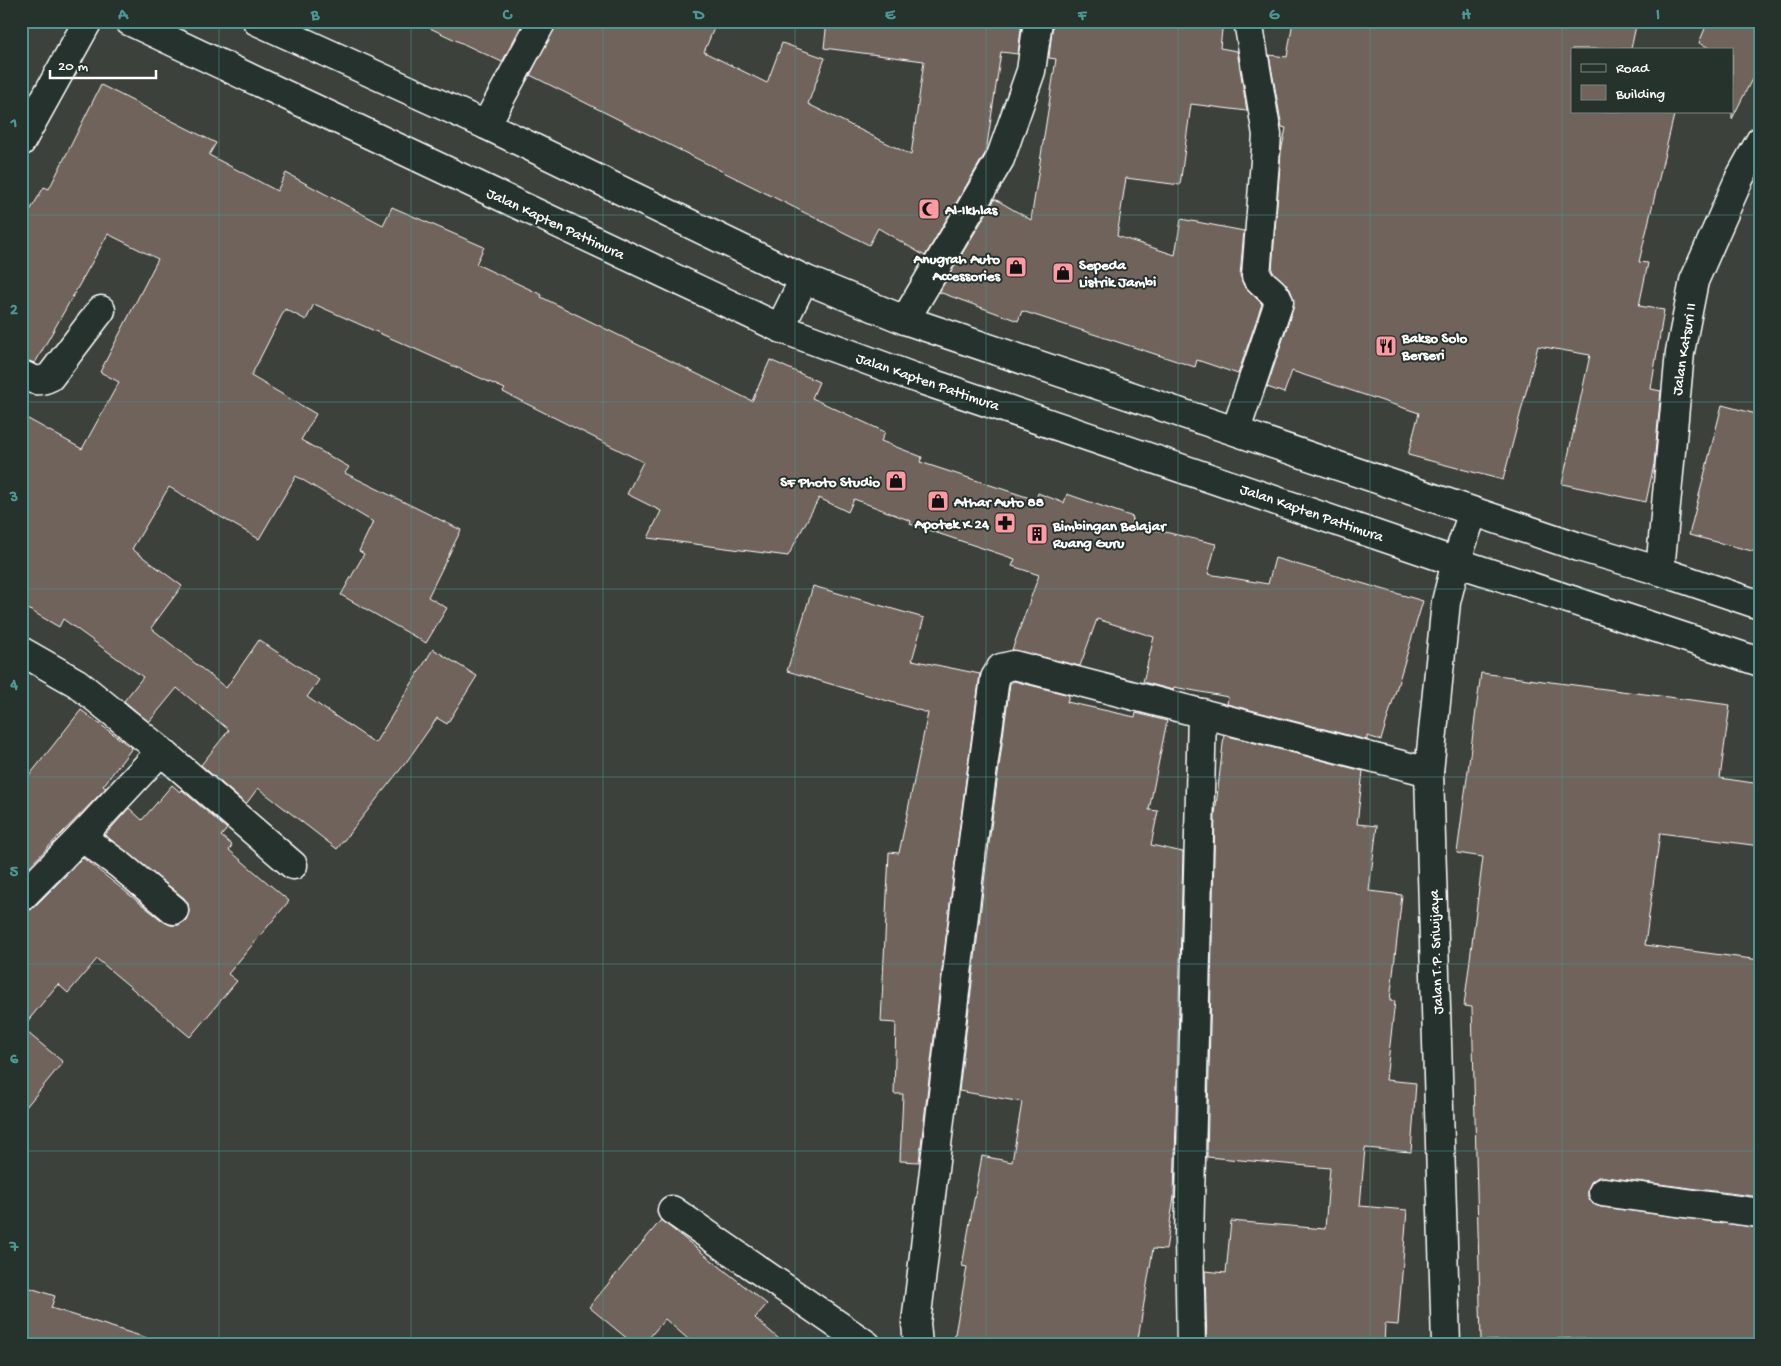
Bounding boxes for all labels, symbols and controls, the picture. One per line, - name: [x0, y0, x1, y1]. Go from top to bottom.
- text: A: [117, 7, 129, 26]
- text: B: [310, 7, 320, 26]
- text: C: [502, 7, 513, 26]
- text: D: [692, 7, 705, 26]
- text: E: [885, 7, 896, 26]
- text: F: [1077, 7, 1088, 26]
- text: G: [1269, 7, 1280, 26]
- text: H: [1461, 7, 1471, 26]
- text: I: [1656, 7, 1660, 26]
- scale bar: [50, 48, 156, 80]
- legend: [1571, 48, 1734, 112]
- text: 20 m: [58, 58, 88, 76]
- text: Road: [1616, 60, 1650, 78]
- text: Building: [1615, 86, 1665, 104]
- text: 1: [10, 115, 17, 134]
- street label: Jalan Kapten Pattimura: [483, 185, 628, 265]
- mosque icon: Al-Ikhlas: [917, 197, 941, 221]
- place label: Al-Ikhlas: [944, 202, 999, 220]
- place label: Anugrah Auto Accessories: [912, 251, 1001, 286]
- shop icon: Anugrah Auto Accessories: [1004, 255, 1028, 279]
- place label: Sepeda Listrik Jambi: [1079, 257, 1156, 292]
- shop icon: Sepeda Listrik Jambi: [1051, 261, 1075, 285]
- text: 2: [10, 302, 18, 321]
- street label: Jalan Katsuri II: [1669, 302, 1701, 397]
- place label: Bakso Solo Berseri: [1401, 330, 1468, 365]
- restaurant icon: Bakso Solo Berseri: [1374, 334, 1398, 358]
- street label: Jalan Kapten Pattimura: [853, 350, 1002, 416]
- shop icon: SF Photo Studio: [884, 469, 908, 493]
- place label: SF Photo Studio: [780, 474, 880, 492]
- street label: Jalan Kapten Pattimura: [1237, 481, 1386, 547]
- text: 3: [9, 489, 18, 508]
- shop icon: Athar Auto 88: [926, 489, 950, 513]
- place label: Athar Auto 88: [953, 494, 1044, 512]
- pharmacy icon: Apotek K 24: [993, 511, 1017, 535]
- place label: Apotek K 24: [914, 516, 990, 534]
- place label: Bimbingan Belajar Ruang Guru: [1052, 518, 1167, 553]
- building icon: Bimbingan Belajar Ruang Guru: [1025, 522, 1049, 546]
- text: 4: [9, 677, 18, 696]
- text: 5: [10, 864, 19, 883]
- street label: Jalan T.P. Sriwijaya: [1426, 889, 1448, 1014]
- text: 6: [10, 1051, 19, 1070]
- text: 7: [9, 1239, 19, 1258]

